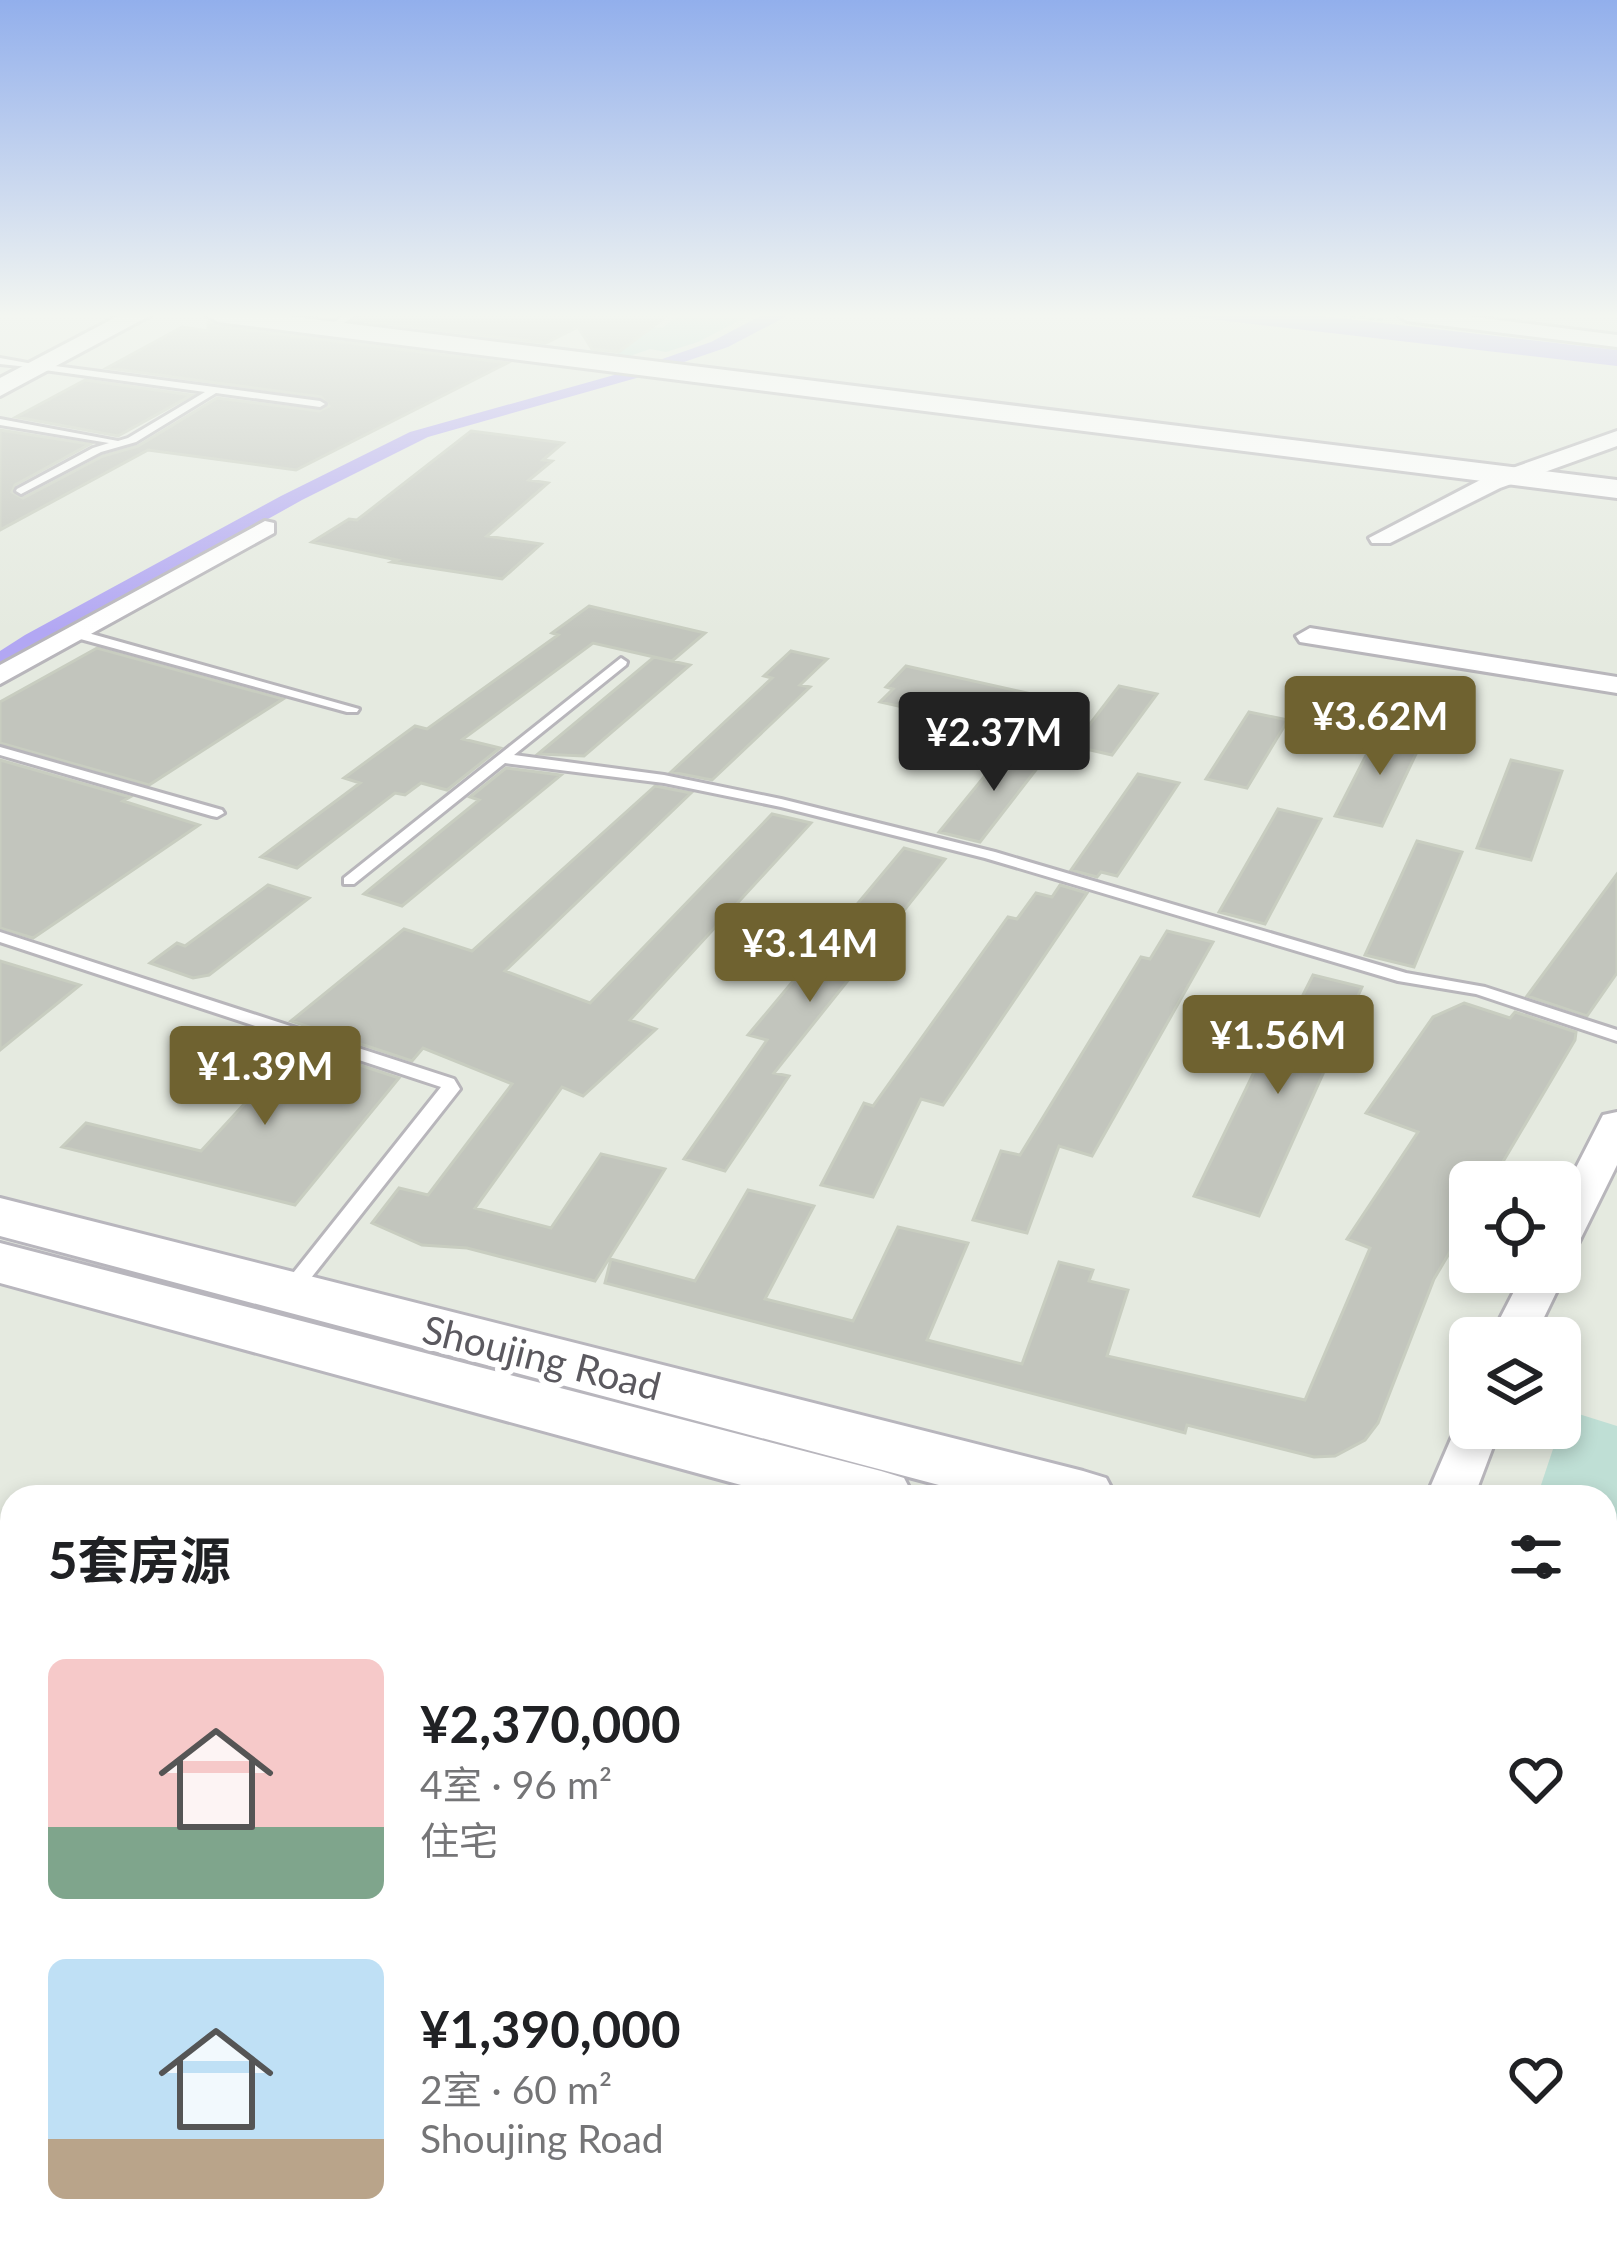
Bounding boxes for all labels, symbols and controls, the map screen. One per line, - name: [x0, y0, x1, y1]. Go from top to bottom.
- pin: ¥3.62M: [1282, 676, 1478, 778]
- pin: ¥2.37M: [896, 692, 1092, 794]
- text: ¥3.62M: [1312, 692, 1448, 738]
- text: ¥2.37M: [926, 708, 1062, 754]
- pin: ¥3.14M: [712, 903, 908, 1005]
- text: ¥3.14M: [742, 919, 878, 965]
- pin: ¥1.56M: [1180, 995, 1376, 1097]
- text: ¥1.56M: [1210, 1011, 1346, 1057]
- pin: ¥1.39M: [167, 1026, 363, 1128]
- text: ¥1.39M: [197, 1042, 333, 1088]
- map controls: [1449, 1161, 1581, 1449]
- button: locate: [1449, 1161, 1581, 1293]
- street label: Shoujing Road: [418, 1305, 666, 1409]
- button: layers: [1449, 1317, 1581, 1449]
- icon: filters: [1503, 1524, 1569, 1590]
- text: 5套房源: [48, 1529, 231, 1590]
- text: ¥2,370,000: [420, 1693, 681, 1754]
- icon: home: [144, 1707, 288, 1851]
- icon: heart: [1503, 1746, 1569, 1812]
- text: 4室 · 96 m²: [420, 1761, 612, 1807]
- text: 住宅: [420, 1817, 498, 1863]
- text: ¥1,390,000: [420, 1998, 681, 2059]
- icon: home: [144, 2007, 288, 2151]
- icon: heart: [1503, 2046, 1569, 2112]
- text: 2室 · 60 m²: [420, 2066, 612, 2112]
- text: Shoujing Road: [420, 2115, 664, 2161]

